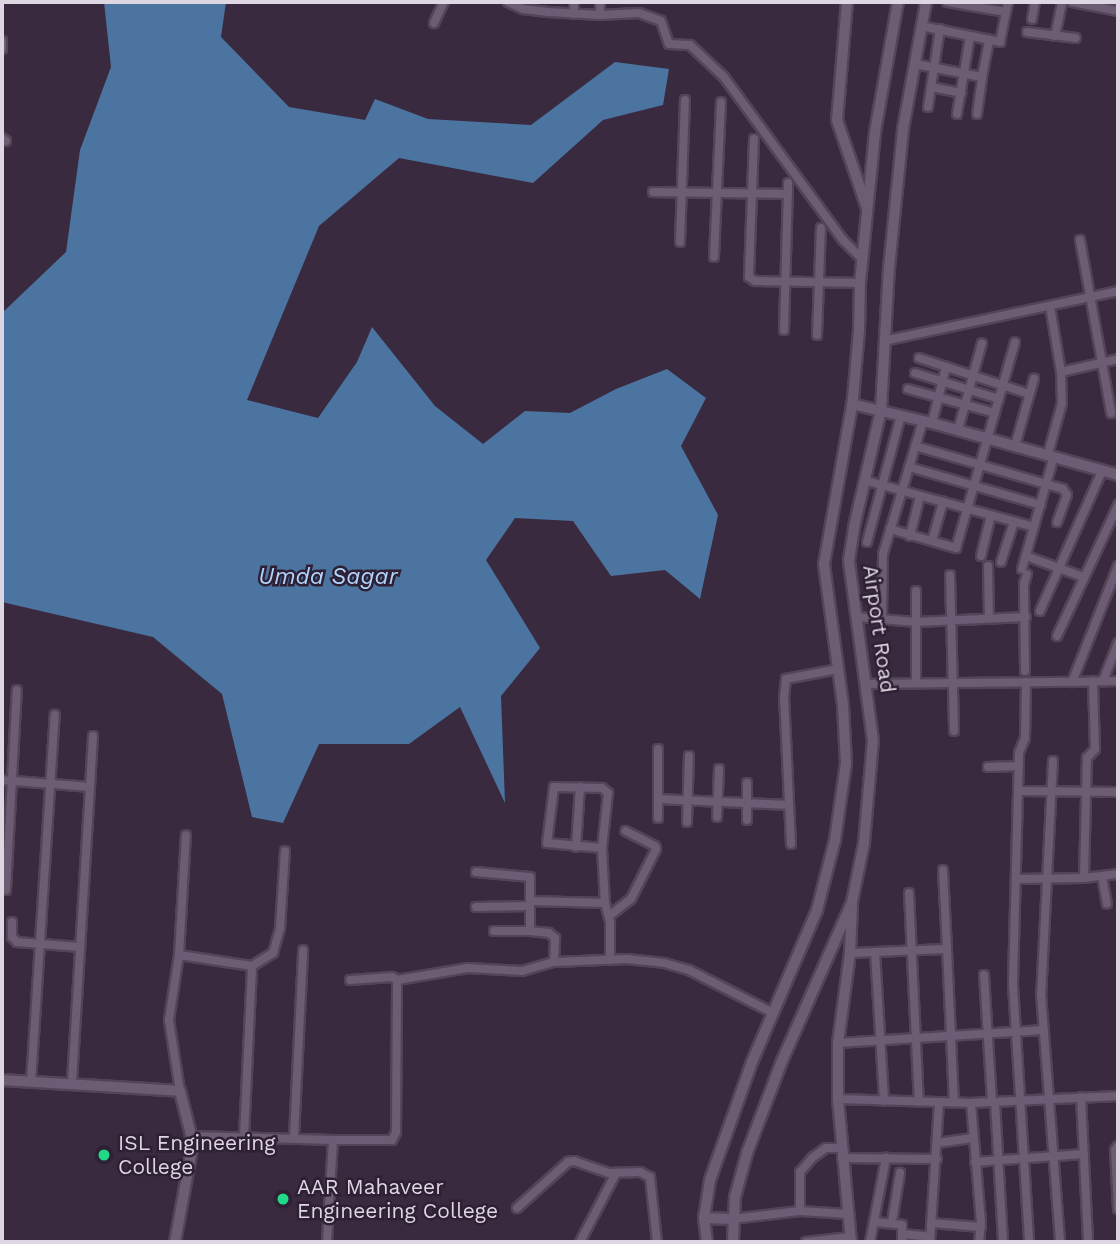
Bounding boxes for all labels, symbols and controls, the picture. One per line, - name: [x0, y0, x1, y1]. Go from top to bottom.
- water label: Umda Sagar: [258, 563, 398, 591]
- street label: Airport Road: [858, 563, 900, 695]
- place label: ISL Engineering College: [118, 1130, 276, 1180]
- marker: ISL Engineering College: [96, 1147, 112, 1163]
- place label: AAR Mahaveer Engineering College: [297, 1174, 498, 1224]
- marker: AAR Mahaveer Engineering College: [275, 1191, 291, 1207]

